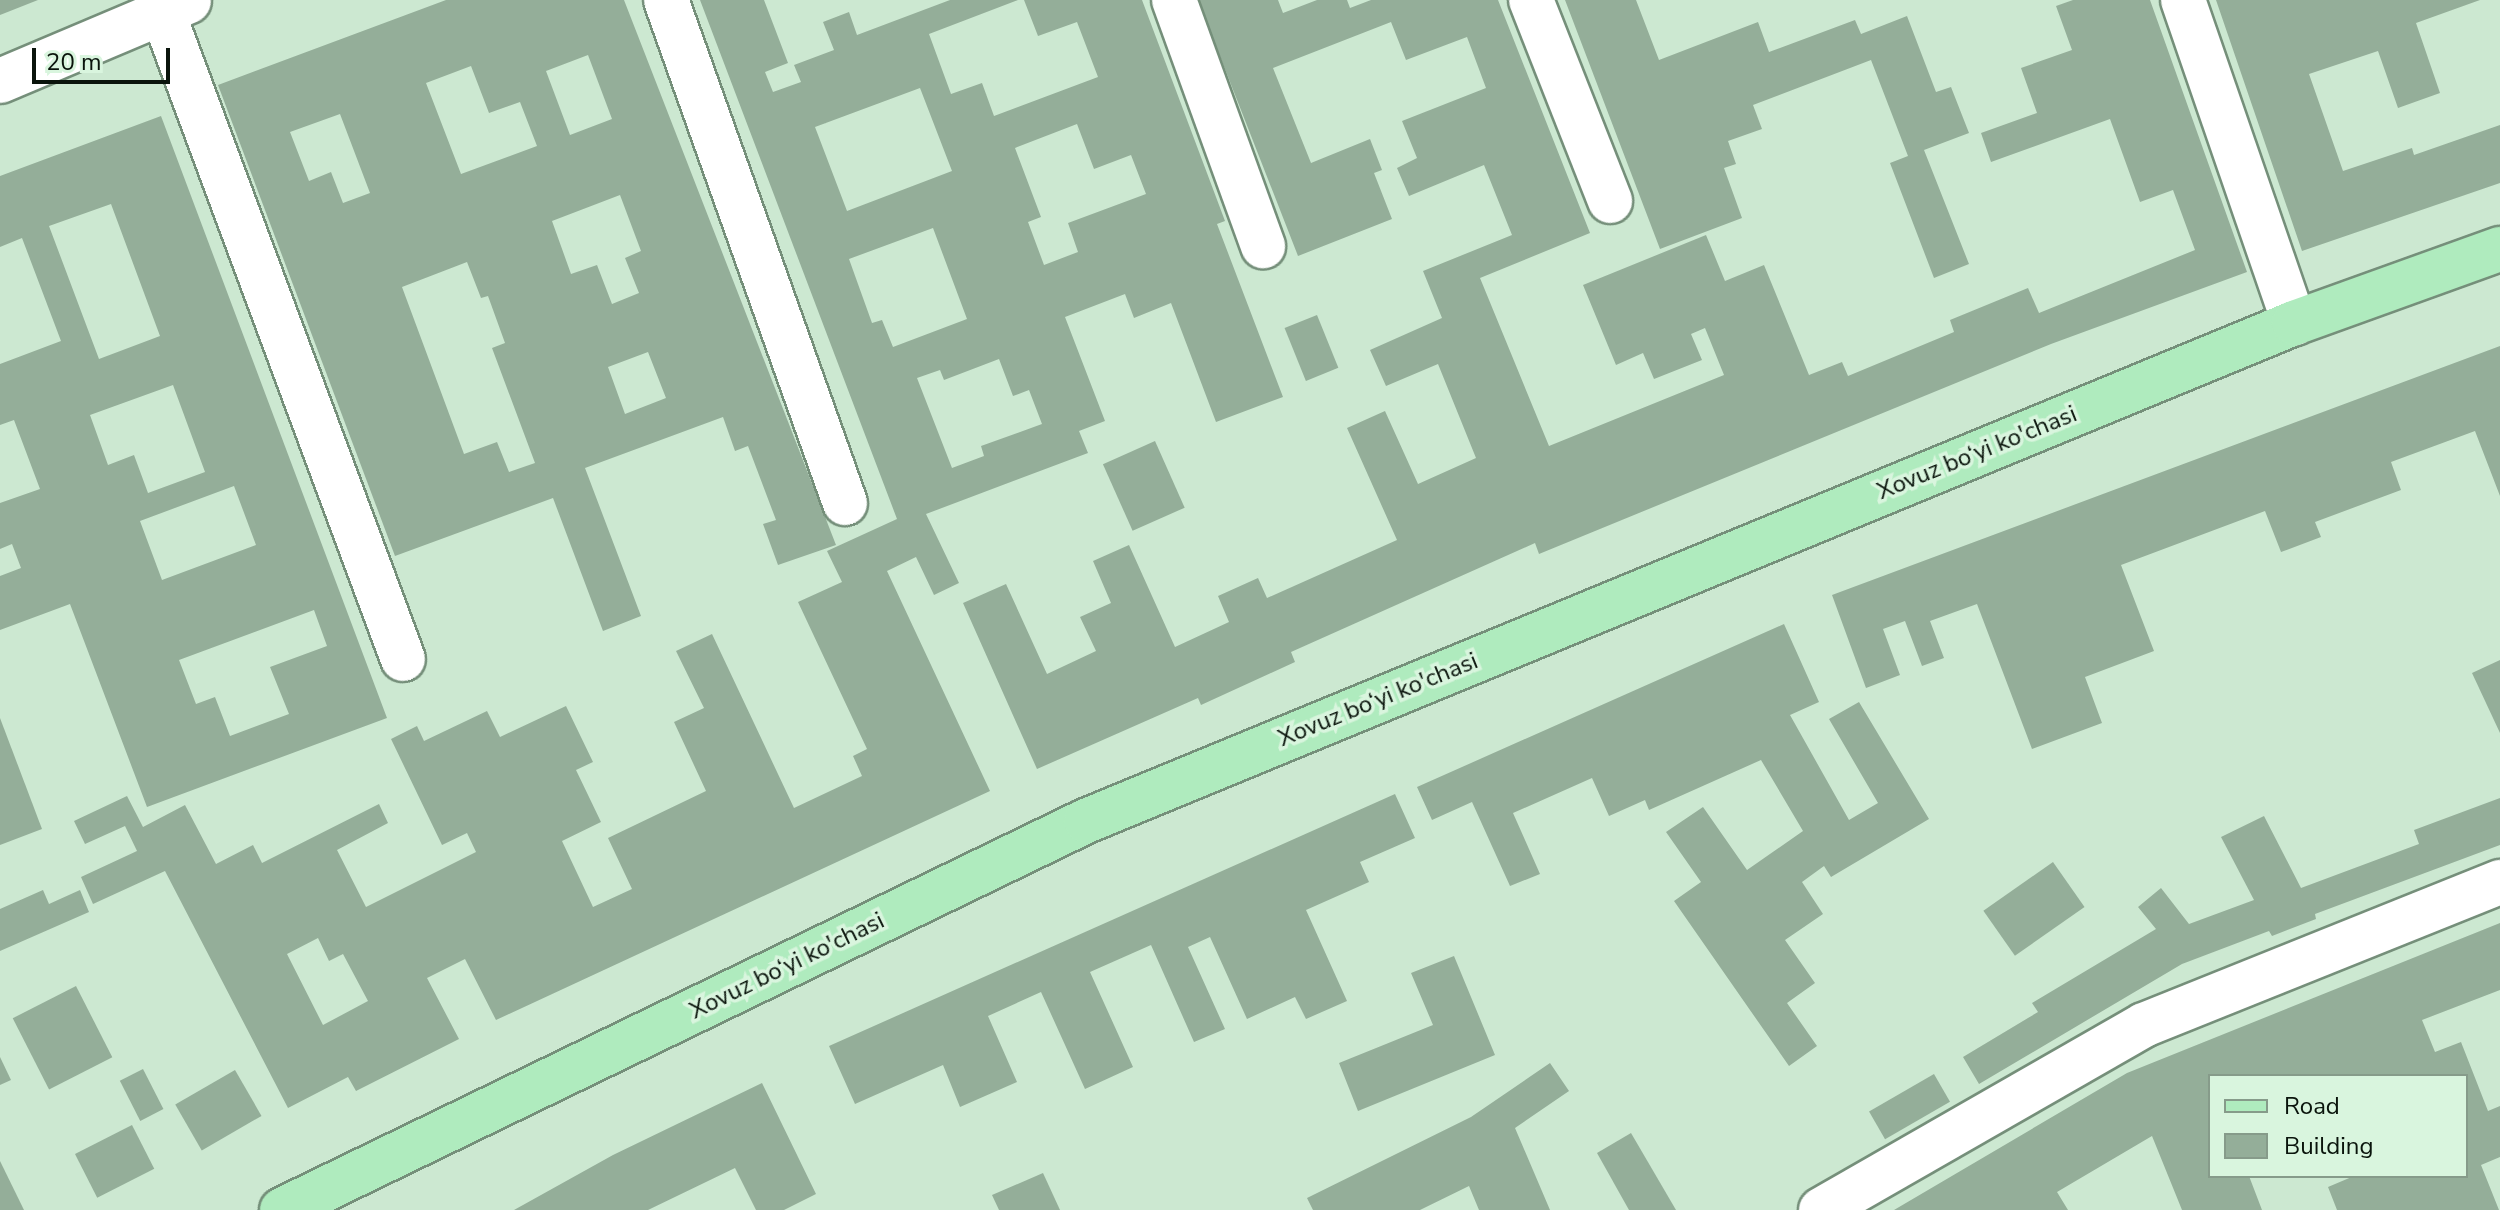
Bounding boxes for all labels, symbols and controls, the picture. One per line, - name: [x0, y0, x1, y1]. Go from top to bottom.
- scale bar: [36, 32, 174, 82]
- text: 20 m: [46, 46, 102, 78]
- street label: Xovuz bo‘yi ko'chasi: [1873, 400, 2081, 506]
- street label: Xovuz bo‘yi ko'chasi: [1274, 647, 1482, 753]
- street label: Xovuz bo‘yi ko'chasi: [685, 906, 889, 1026]
- legend: [2208, 1074, 2468, 1178]
- text: Road: [2284, 1090, 2340, 1122]
- text: Building: [2284, 1130, 2374, 1162]

